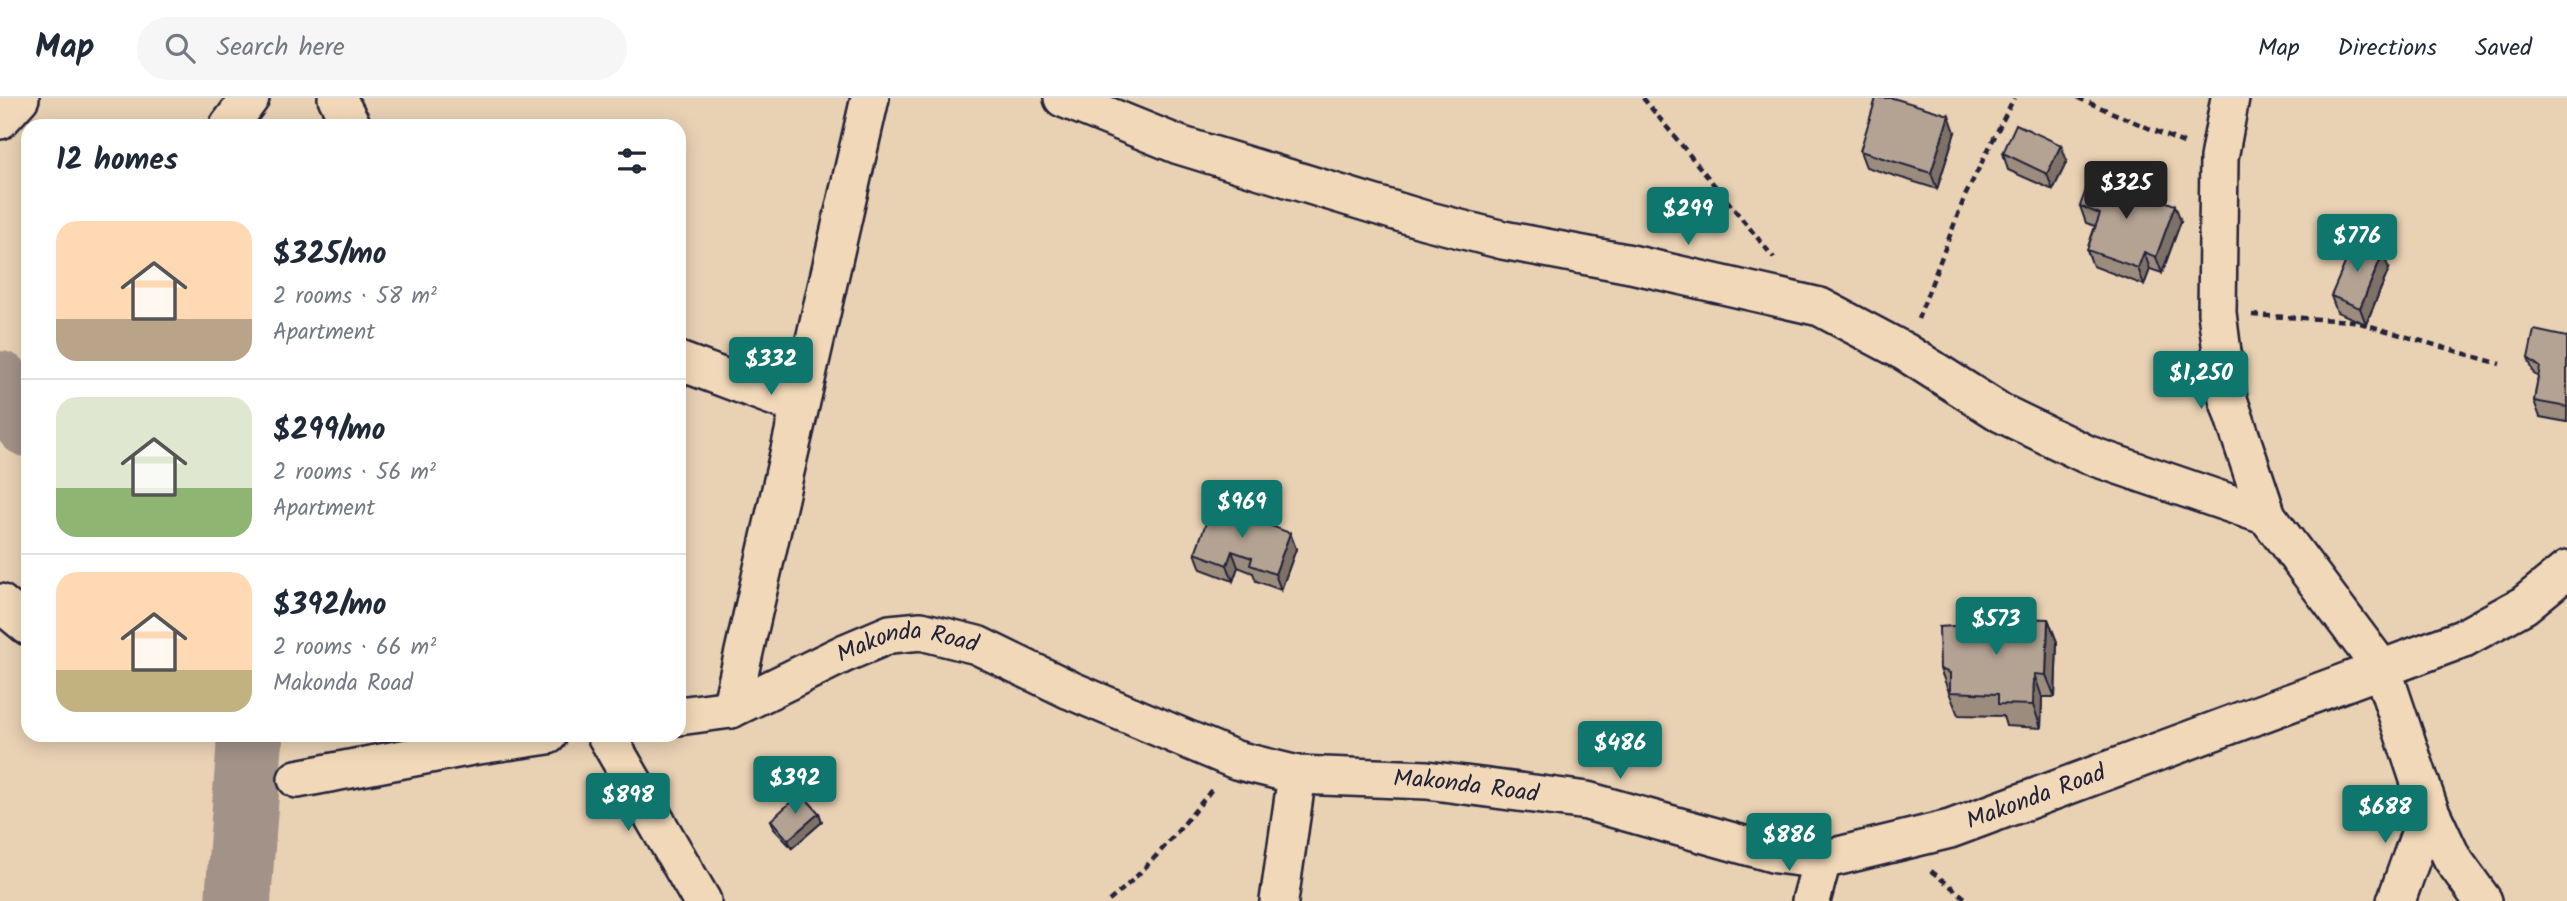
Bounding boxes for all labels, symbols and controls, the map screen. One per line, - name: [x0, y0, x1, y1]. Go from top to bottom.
- search box: [137, 17, 627, 80]
- text: Map: [35, 22, 95, 75]
- text: Search here: [217, 27, 345, 69]
- icon: search: [161, 29, 199, 67]
- text: Map: [2258, 29, 2300, 68]
- text: Directions: [2338, 29, 2437, 68]
- text: Saved: [2475, 29, 2532, 68]
- text: 12 homes: [56, 137, 178, 185]
- icon: filters: [613, 142, 651, 180]
- pin: $325: [2085, 162, 2167, 221]
- text: $325: [2100, 166, 2152, 202]
- pin: $299: [1647, 188, 1729, 247]
- text: $299: [1663, 192, 1713, 228]
- pin: $776: [2316, 214, 2398, 274]
- text: $776: [2333, 219, 2381, 255]
- text: $325/mo: [273, 231, 387, 279]
- icon: home: [112, 249, 196, 333]
- text: 2 rooms · 58 m²: [273, 279, 437, 315]
- text: Apartment: [273, 315, 375, 351]
- pin: $332: [730, 338, 812, 397]
- text: $332: [745, 342, 797, 378]
- pin: $1,250: [2144, 352, 2258, 411]
- text: $1,250: [2169, 356, 2233, 392]
- text: $299/mo: [273, 407, 385, 455]
- icon: home: [112, 425, 196, 509]
- text: 2 rooms · 56 m²: [273, 455, 436, 491]
- pin: $969: [1201, 480, 1283, 540]
- text: $969: [1217, 485, 1267, 521]
- text: Apartment: [273, 491, 375, 527]
- text: $392/mo: [273, 582, 387, 630]
- pin: $573: [1955, 598, 2037, 657]
- icon: home: [112, 600, 196, 684]
- text: $573: [1972, 602, 2020, 638]
- street label: Makonda Road: [830, 612, 984, 674]
- text: 2 rooms · 66 m²: [273, 630, 436, 666]
- text: Makonda Road: [273, 666, 413, 702]
- pin: $486: [1579, 722, 1661, 781]
- text: $486: [1594, 726, 1646, 762]
- street label: Makonda Road: [1961, 753, 2112, 841]
- pin: $392: [754, 756, 836, 816]
- street label: Makonda Road: [1393, 759, 1542, 814]
- text: $392: [769, 761, 821, 797]
- pin: $898: [587, 774, 669, 833]
- text: $898: [602, 778, 654, 814]
- pin: $688: [2344, 786, 2426, 845]
- text: $688: [2358, 790, 2412, 826]
- pin: $886: [1748, 814, 1830, 873]
- text: $886: [1762, 818, 1816, 854]

